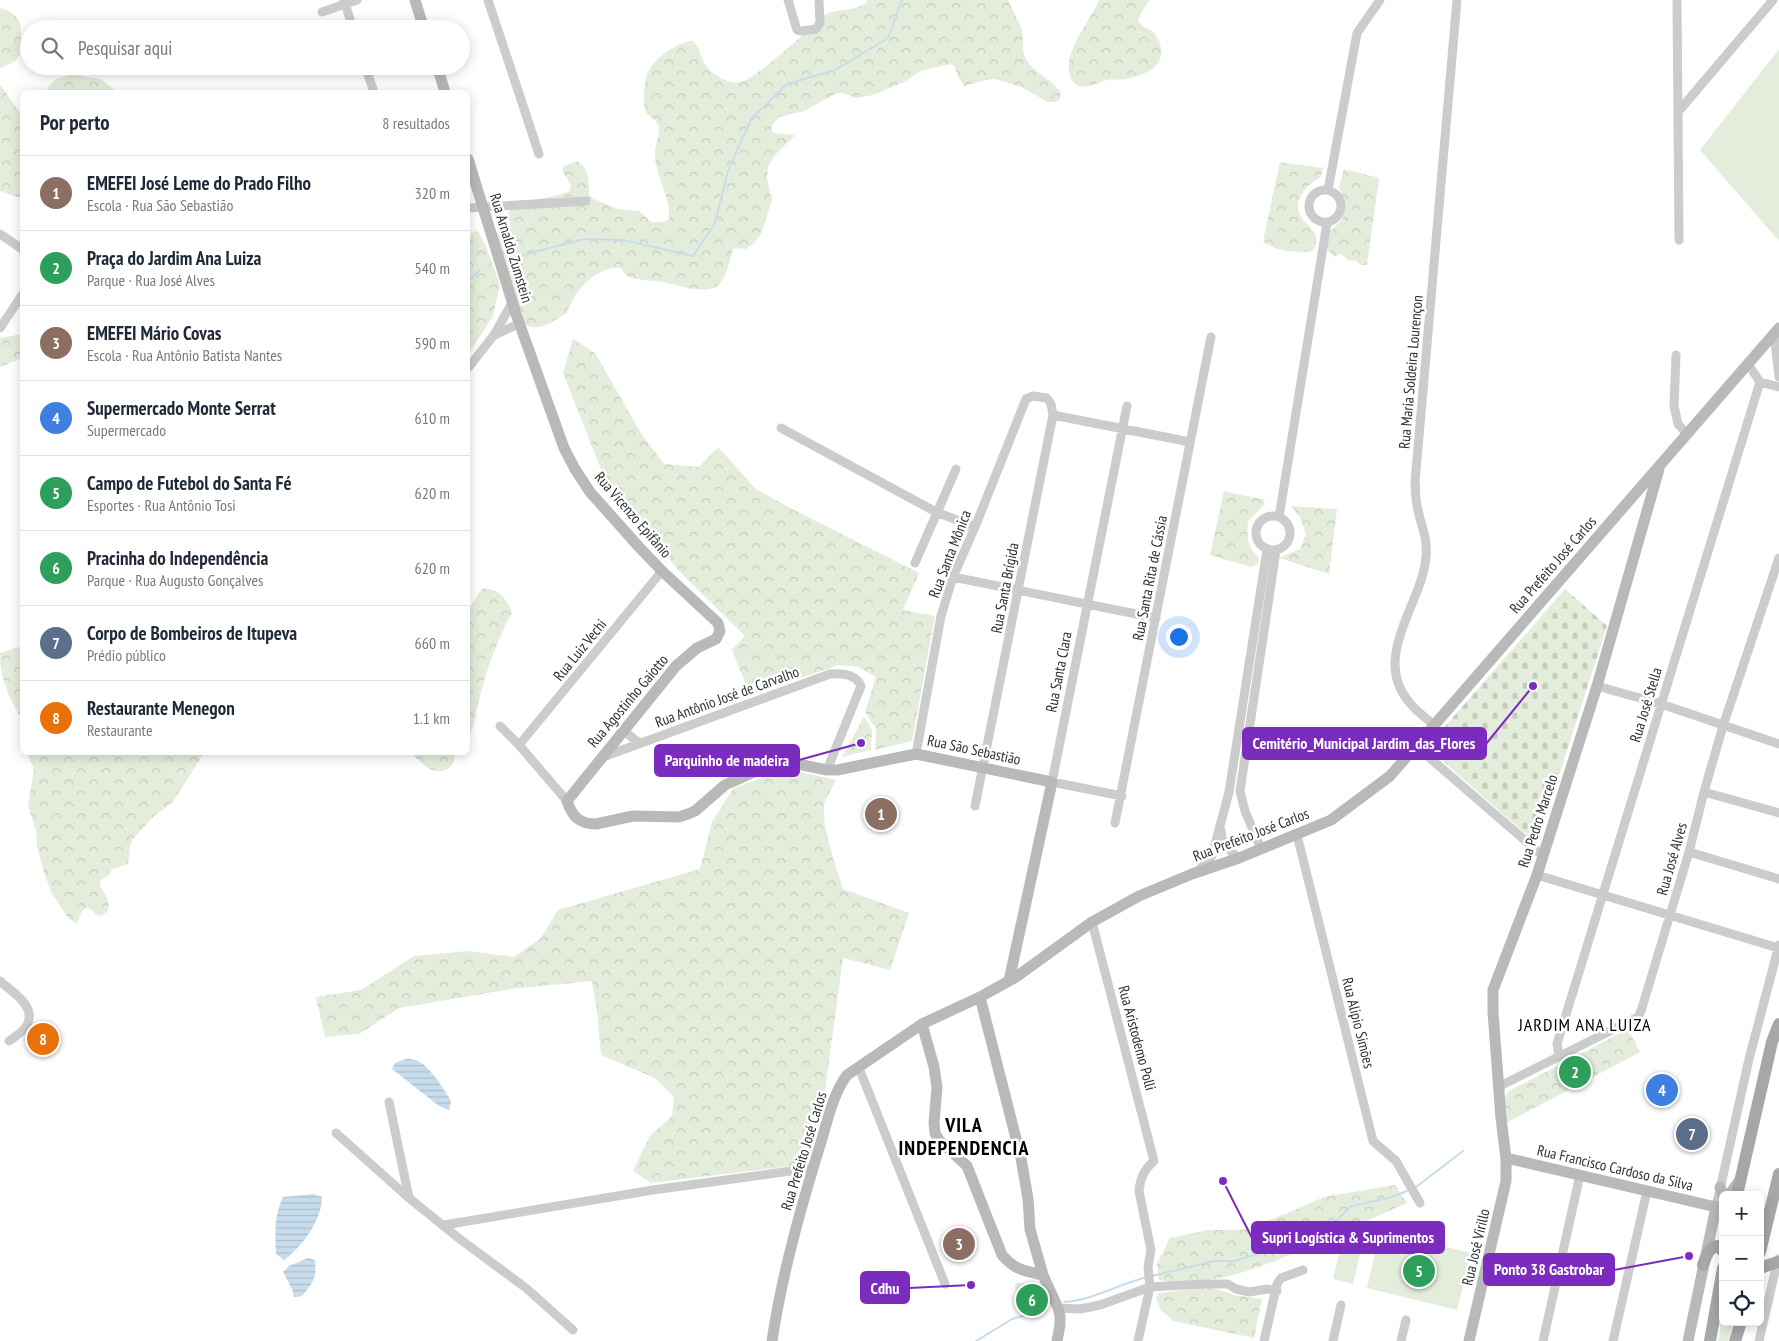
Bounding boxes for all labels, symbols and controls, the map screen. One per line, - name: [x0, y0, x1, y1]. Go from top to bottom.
- search box: [20, 20, 470, 75]
- icon: search: [38, 34, 66, 62]
- text: Pesquisar aqui: [78, 36, 172, 60]
- text: Por perto: [40, 109, 110, 136]
- text: 8 resultados: [382, 113, 450, 133]
- text: EMEFEI José Leme do Prado Filho: [87, 171, 311, 195]
- text: 1: [52, 183, 60, 203]
- text: 320 m: [415, 183, 450, 203]
- street label: Rua Arnaldo Zumstein: [486, 191, 537, 305]
- text: Escola · Rua São Sebastião: [87, 195, 233, 215]
- text: Praça do Jardim Ana Luiza: [87, 246, 261, 270]
- text: 2: [52, 258, 60, 278]
- text: 540 m: [415, 258, 450, 278]
- text: Parque · Rua José Alves: [87, 270, 215, 290]
- street label: Rua Maria Soldeira Lourençon: [1394, 294, 1427, 450]
- text: EMEFEI Mário Covas: [87, 321, 221, 345]
- text: 3: [52, 333, 60, 353]
- text: 590 m: [415, 333, 450, 353]
- text: Escola · Rua Antônio Batista Nantes: [87, 345, 282, 365]
- text: Supermercado Monte Serrat: [87, 396, 276, 420]
- text: 4: [52, 408, 60, 428]
- text: 610 m: [415, 408, 450, 428]
- text: Supermercado: [87, 420, 166, 440]
- street label: Rua Vicenzo Epifânio: [591, 468, 676, 562]
- text: Campo de Futebol do Santa Fé: [87, 471, 292, 495]
- text: 5: [52, 483, 60, 503]
- text: 620 m: [415, 483, 450, 503]
- text: Esportes · Rua Antônio Tosi: [87, 495, 236, 515]
- street label: Rua Santa Mônica: [924, 507, 975, 600]
- street label: Rua Prefeito José Carlos: [1505, 512, 1600, 617]
- street label: Rua Santa Rita de Cássia: [1128, 514, 1171, 642]
- street label: Rua Santa Brígida: [986, 541, 1023, 635]
- text: Pracinha do Independência: [87, 546, 268, 570]
- text: 6: [52, 558, 60, 578]
- text: 620 m: [415, 558, 450, 578]
- text: Parque · Rua Augusto Gonçalves: [87, 570, 263, 590]
- street label: Rua Luiz Vechi: [549, 615, 610, 684]
- text: Corpo de Bombeiros de Itupeva: [87, 621, 297, 645]
- your location: [1166, 624, 1192, 650]
- street label: Rua Santa Clara: [1041, 630, 1076, 714]
- text: 7: [52, 633, 60, 653]
- text: 660 m: [415, 633, 450, 653]
- text: Prédio público: [87, 645, 166, 665]
- street label: Rua Agostinho Gaiotto: [583, 650, 672, 751]
- street label: Rua Antônio José de Carvalho: [652, 662, 801, 731]
- street label: Rua José Stella: [1625, 665, 1666, 744]
- text: Restaurante Menegon: [87, 696, 235, 720]
- text: 8: [52, 708, 60, 728]
- text: 1.1 km: [413, 708, 450, 728]
- text: Restaurante: [87, 720, 153, 740]
- callout: Cemitério_Municipal Jardim_das_Flores: [1243, 728, 1486, 759]
- street label: Rua São Sebastião: [926, 730, 1023, 769]
- text: Cemitério_Municipal Jardim_das_Flores: [1253, 733, 1476, 753]
- callout: Parquinho de madeira: [655, 745, 799, 776]
- text: Parquinho de madeira: [665, 750, 790, 770]
- street label: Rua Pedro Marcelo: [1514, 772, 1561, 870]
- pin: 1: [865, 795, 897, 833]
- street label: Rua Prefeito José Carlos: [1190, 804, 1312, 865]
- street label: Rua José Alves: [1652, 820, 1691, 897]
- street label: Rua Alipio Simões: [1338, 975, 1379, 1070]
- street label: Rua Aristodemo Polli: [1114, 983, 1161, 1092]
- district label: JARDIM ANA LUIZA: [1517, 1013, 1652, 1036]
- pin: 8: [27, 1020, 59, 1058]
- pin: 2: [1559, 1053, 1591, 1091]
- pin: 4: [1646, 1071, 1678, 1109]
- street label: Rua Prefeito José Carlos: [776, 1089, 831, 1212]
- district label: VILA INDEPENDENCIA: [899, 1112, 1029, 1161]
- pin: 7: [1676, 1115, 1708, 1153]
- street label: Rua Francisco Cardoso da Silva: [1535, 1140, 1695, 1195]
- map controls: [1719, 1191, 1764, 1326]
- button: +: [1719, 1191, 1764, 1236]
- street label: Rua José Virillo: [1457, 1207, 1494, 1287]
- callout: Supri Logística & Suprimentos: [1252, 1222, 1444, 1253]
- pin: 3: [943, 1225, 975, 1263]
- text: Supri Logística & Suprimentos: [1262, 1227, 1434, 1247]
- button: −: [1719, 1236, 1764, 1281]
- pin: 5: [1403, 1252, 1435, 1290]
- callout: Ponto 38 Gastrobar: [1484, 1254, 1614, 1285]
- text: Ponto 38 Gastrobar: [1494, 1259, 1604, 1279]
- callout: Cdhu: [861, 1272, 909, 1303]
- text: Cdhu: [871, 1278, 899, 1298]
- pin: 6: [1016, 1281, 1048, 1319]
- button: locate: [1719, 1281, 1764, 1326]

